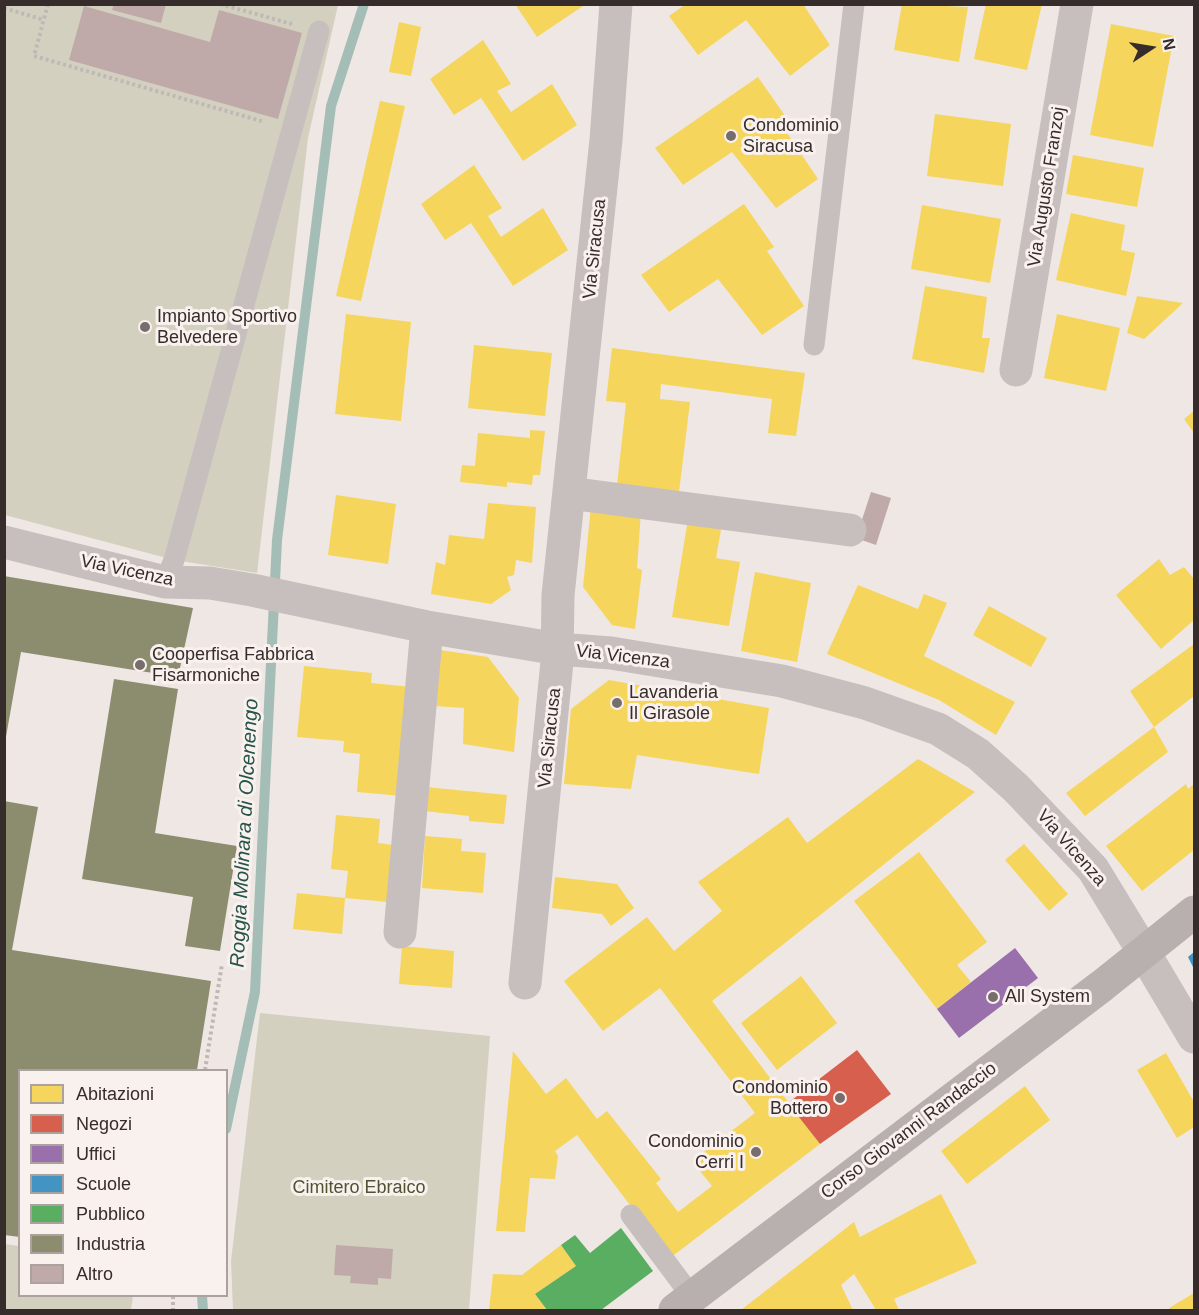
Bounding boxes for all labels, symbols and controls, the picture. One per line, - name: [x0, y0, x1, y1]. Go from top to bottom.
- north arrow: [1121, 18, 1181, 78]
- text: N: [1160, 37, 1179, 52]
- street label: Via Augusto Franzoj: [1024, 105, 1070, 269]
- place label: Condominio Siracusa: [743, 115, 839, 158]
- marker: Condominio Siracusa: [724, 129, 738, 143]
- street label: Via Siracusa: [579, 198, 611, 300]
- place label: Impianto Sportivo Belvedere: [157, 306, 297, 348]
- marker: Impianto Sportivo Belvedere: [138, 320, 152, 334]
- street label: Via Vicenza: [79, 551, 175, 591]
- street label: Via Vicenza: [575, 641, 671, 673]
- place label: Cooperfisa Fabbrica Fisarmoniche: [152, 644, 314, 686]
- marker: Cooperfisa Fabbrica Fisarmoniche: [133, 658, 147, 672]
- place label: Lavanderia Il Girasole: [629, 682, 718, 724]
- street label: Via Siracusa: [534, 687, 566, 789]
- marker: Lavanderia Il Girasole: [610, 696, 624, 710]
- water label: Roggia Molinara di Olcenengo: [226, 698, 264, 968]
- street label: Via Vicenza: [1032, 805, 1110, 891]
- place label: All System: [1005, 986, 1090, 1008]
- marker: All System: [986, 990, 1000, 1004]
- street label: Corso Giovanni Randaccio: [817, 1058, 1001, 1204]
- legend: [18, 1069, 228, 1297]
- place label: Condominio Bottero: [732, 1077, 828, 1120]
- text: Abitazioni: [76, 1084, 154, 1104]
- marker: Condominio Bottero: [833, 1091, 847, 1105]
- text: Negozi: [76, 1114, 132, 1134]
- place label: Condominio Cerri I: [648, 1131, 744, 1174]
- text: Uffici: [76, 1144, 116, 1164]
- marker: Condominio Cerri I: [749, 1145, 763, 1159]
- text: Scuole: [76, 1174, 131, 1194]
- park label: Cimitero Ebraico: [292, 1177, 426, 1199]
- text: Pubblico: [76, 1204, 145, 1224]
- text: Industria: [76, 1234, 145, 1254]
- text: Altro: [76, 1264, 113, 1284]

